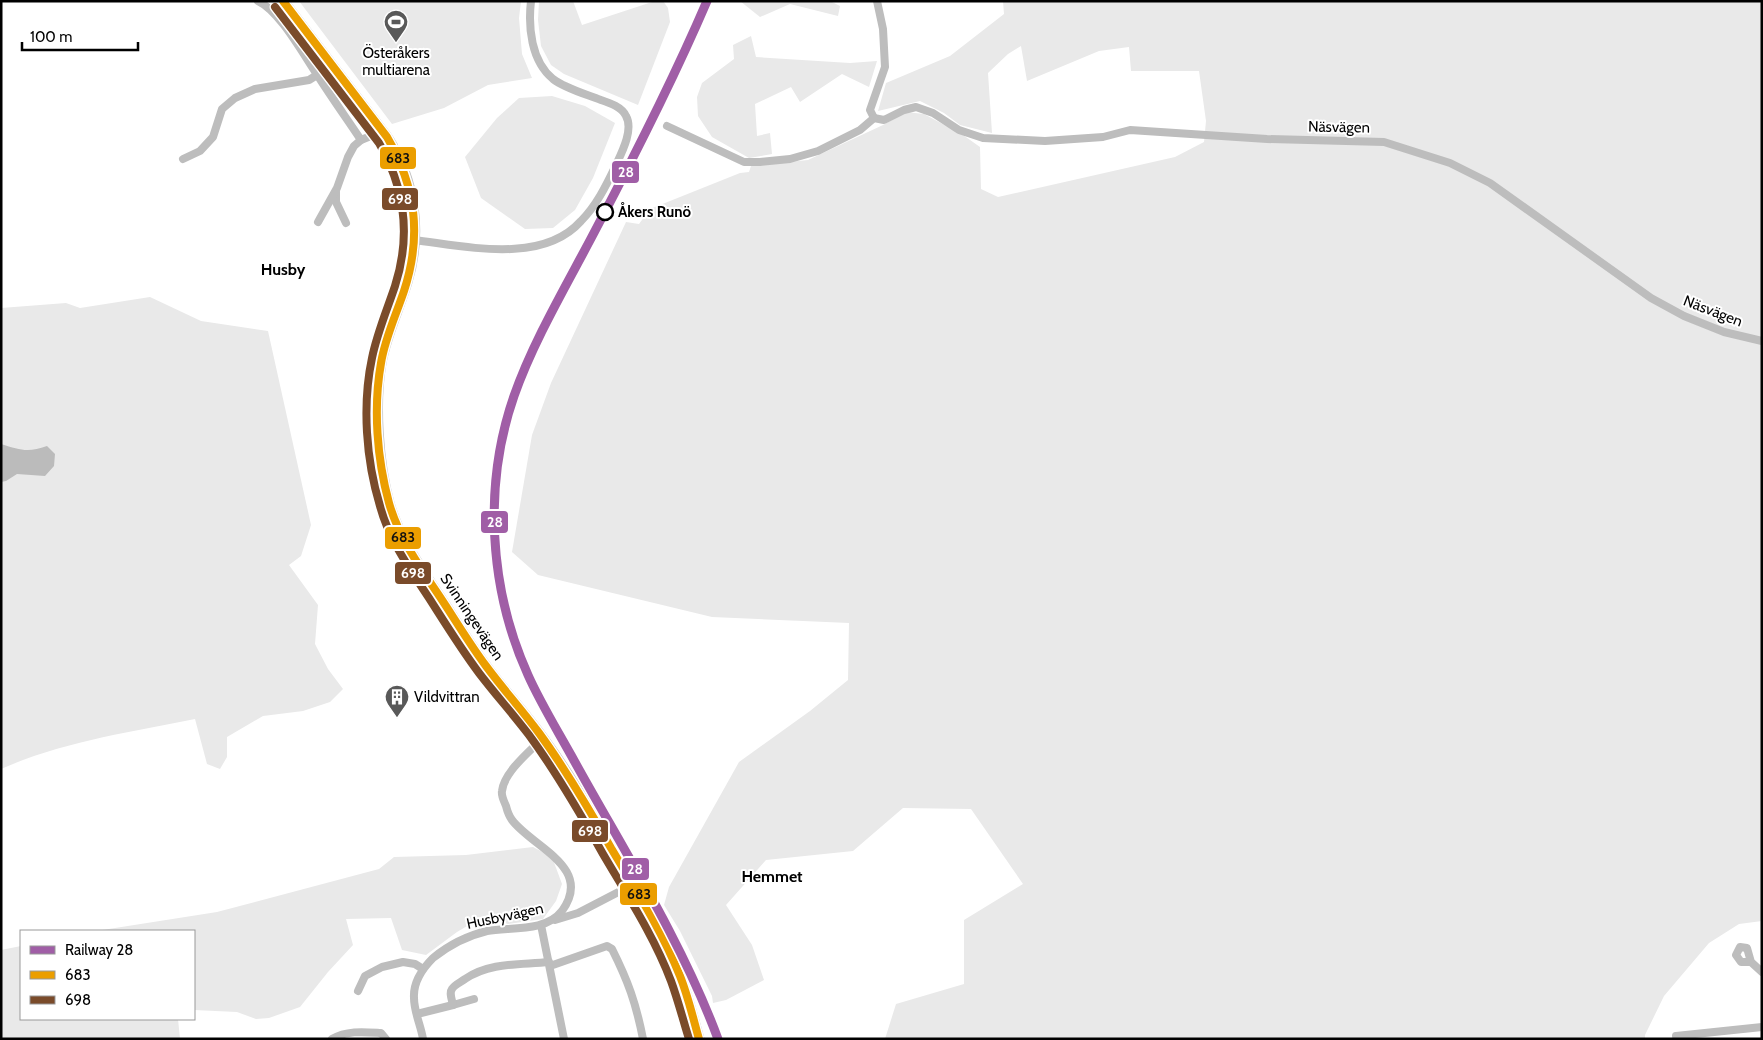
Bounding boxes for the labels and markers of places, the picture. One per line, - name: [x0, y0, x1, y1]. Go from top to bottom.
- sports icon: Österåkers multiarena: [383, 9, 409, 43]
- place label: Österåkers multiarena: [362, 44, 431, 79]
- place label: Åkers Runö: [618, 202, 691, 221]
- marker: Åkers Runö: [596, 203, 614, 221]
- building icon: Vildvittran: [384, 684, 410, 718]
- place label: Vildvittran: [414, 688, 480, 706]

